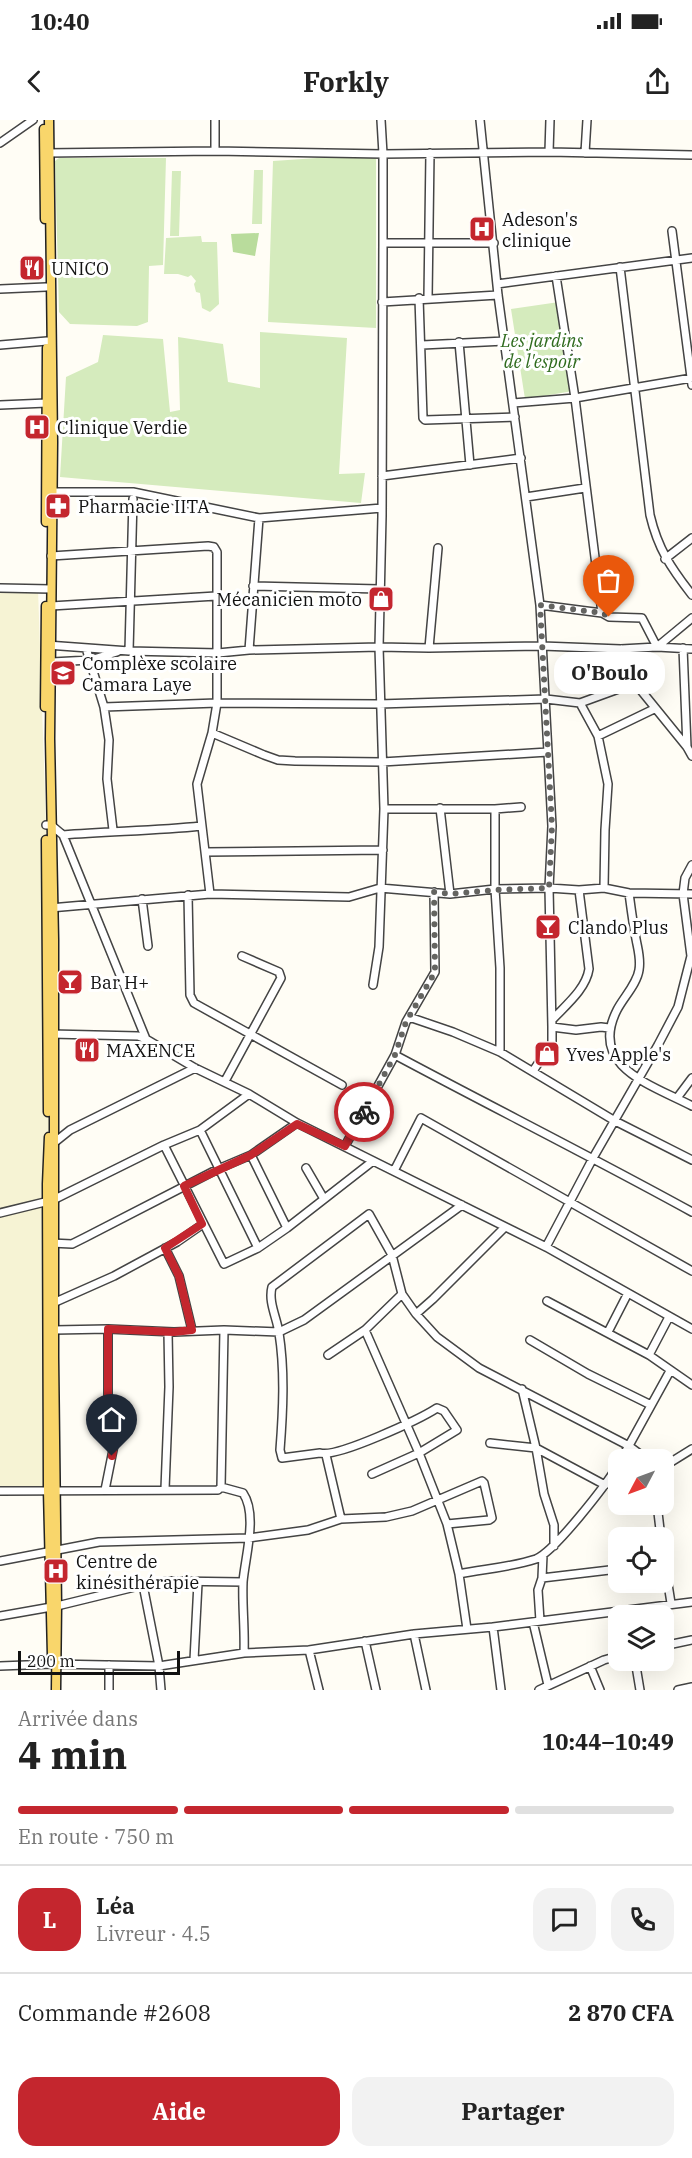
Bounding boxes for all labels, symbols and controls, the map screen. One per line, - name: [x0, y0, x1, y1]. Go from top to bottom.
- text: 10:40: [30, 7, 89, 36]
- text: Forkly: [303, 64, 389, 99]
- icon: back: [18, 65, 51, 98]
- icon: share: [641, 65, 674, 98]
- place label: Adeson's clinique: [502, 208, 578, 252]
- hospital icon: Adeson's clinique: [467, 214, 497, 244]
- restaurant icon: UNICO: [17, 253, 47, 283]
- place label: UNICO: [51, 257, 109, 280]
- park label: Les jardins de l'espoir: [500, 329, 584, 373]
- hospital icon: Clinique Verdie: [22, 412, 52, 442]
- place label: Clinique Verdie: [57, 416, 188, 439]
- pharmacy icon: Pharmacie IITA: [43, 491, 73, 521]
- place label: Pharmacie IITA: [78, 495, 210, 518]
- pin: [583, 555, 634, 617]
- icon: bag: [592, 564, 625, 597]
- shop icon: Mécanicien moto: [366, 584, 396, 614]
- place label: Mécanicien moto: [216, 588, 362, 611]
- place label: Complèxe scolaire Camara Laye: [82, 652, 237, 696]
- callout: O'Boulo: [554, 653, 664, 695]
- school or university icon: Complèxe scolaire Camara Laye: [48, 658, 78, 688]
- text: O'Boulo: [571, 659, 648, 686]
- bar icon: Clando Plus: [533, 912, 563, 942]
- place label: Clando Plus: [568, 916, 668, 939]
- bar icon: Bar H+: [55, 967, 85, 997]
- place label: Bar H+: [90, 971, 149, 994]
- restaurant icon: MAXENCE: [72, 1035, 102, 1065]
- place label: MAXENCE: [106, 1039, 195, 1062]
- shop icon: Yves Apple's: [532, 1039, 562, 1069]
- place label: Yves Apple's: [566, 1043, 671, 1066]
- courier: [334, 1082, 394, 1142]
- icon: bike: [348, 1096, 381, 1129]
- pin: [86, 1394, 137, 1456]
- icon: home: [95, 1403, 128, 1436]
- north arrow: [608, 1449, 674, 1515]
- map controls: [608, 1449, 674, 1671]
- button: locate: [608, 1527, 674, 1593]
- place label: Centre de kinésithérapie: [76, 1550, 199, 1594]
- hospital icon: Centre de kinésithérapie: [41, 1556, 71, 1586]
- button: layers: [608, 1605, 674, 1671]
- scale bar: [18, 1648, 180, 1676]
- text: 200 m: [27, 1651, 75, 1671]
- text: Arrivée dans: [18, 1705, 138, 1732]
- text: 10:44–10:49: [542, 1727, 674, 1756]
- text: 4 min: [18, 1729, 127, 1780]
- text: En route · 750 m: [18, 1823, 174, 1850]
- button: chat: [533, 1888, 596, 1951]
- button: phone: [611, 1888, 674, 1951]
- text: Léa: [96, 1891, 135, 1920]
- text: L: [43, 1905, 56, 1934]
- text: Livreur · 4.5: [96, 1920, 211, 1947]
- text: Commande #2608: [18, 1998, 211, 2027]
- text: 2 870 CFA: [568, 1998, 674, 2027]
- button: Aide: [18, 2077, 340, 2146]
- button: Partager: [352, 2077, 674, 2146]

